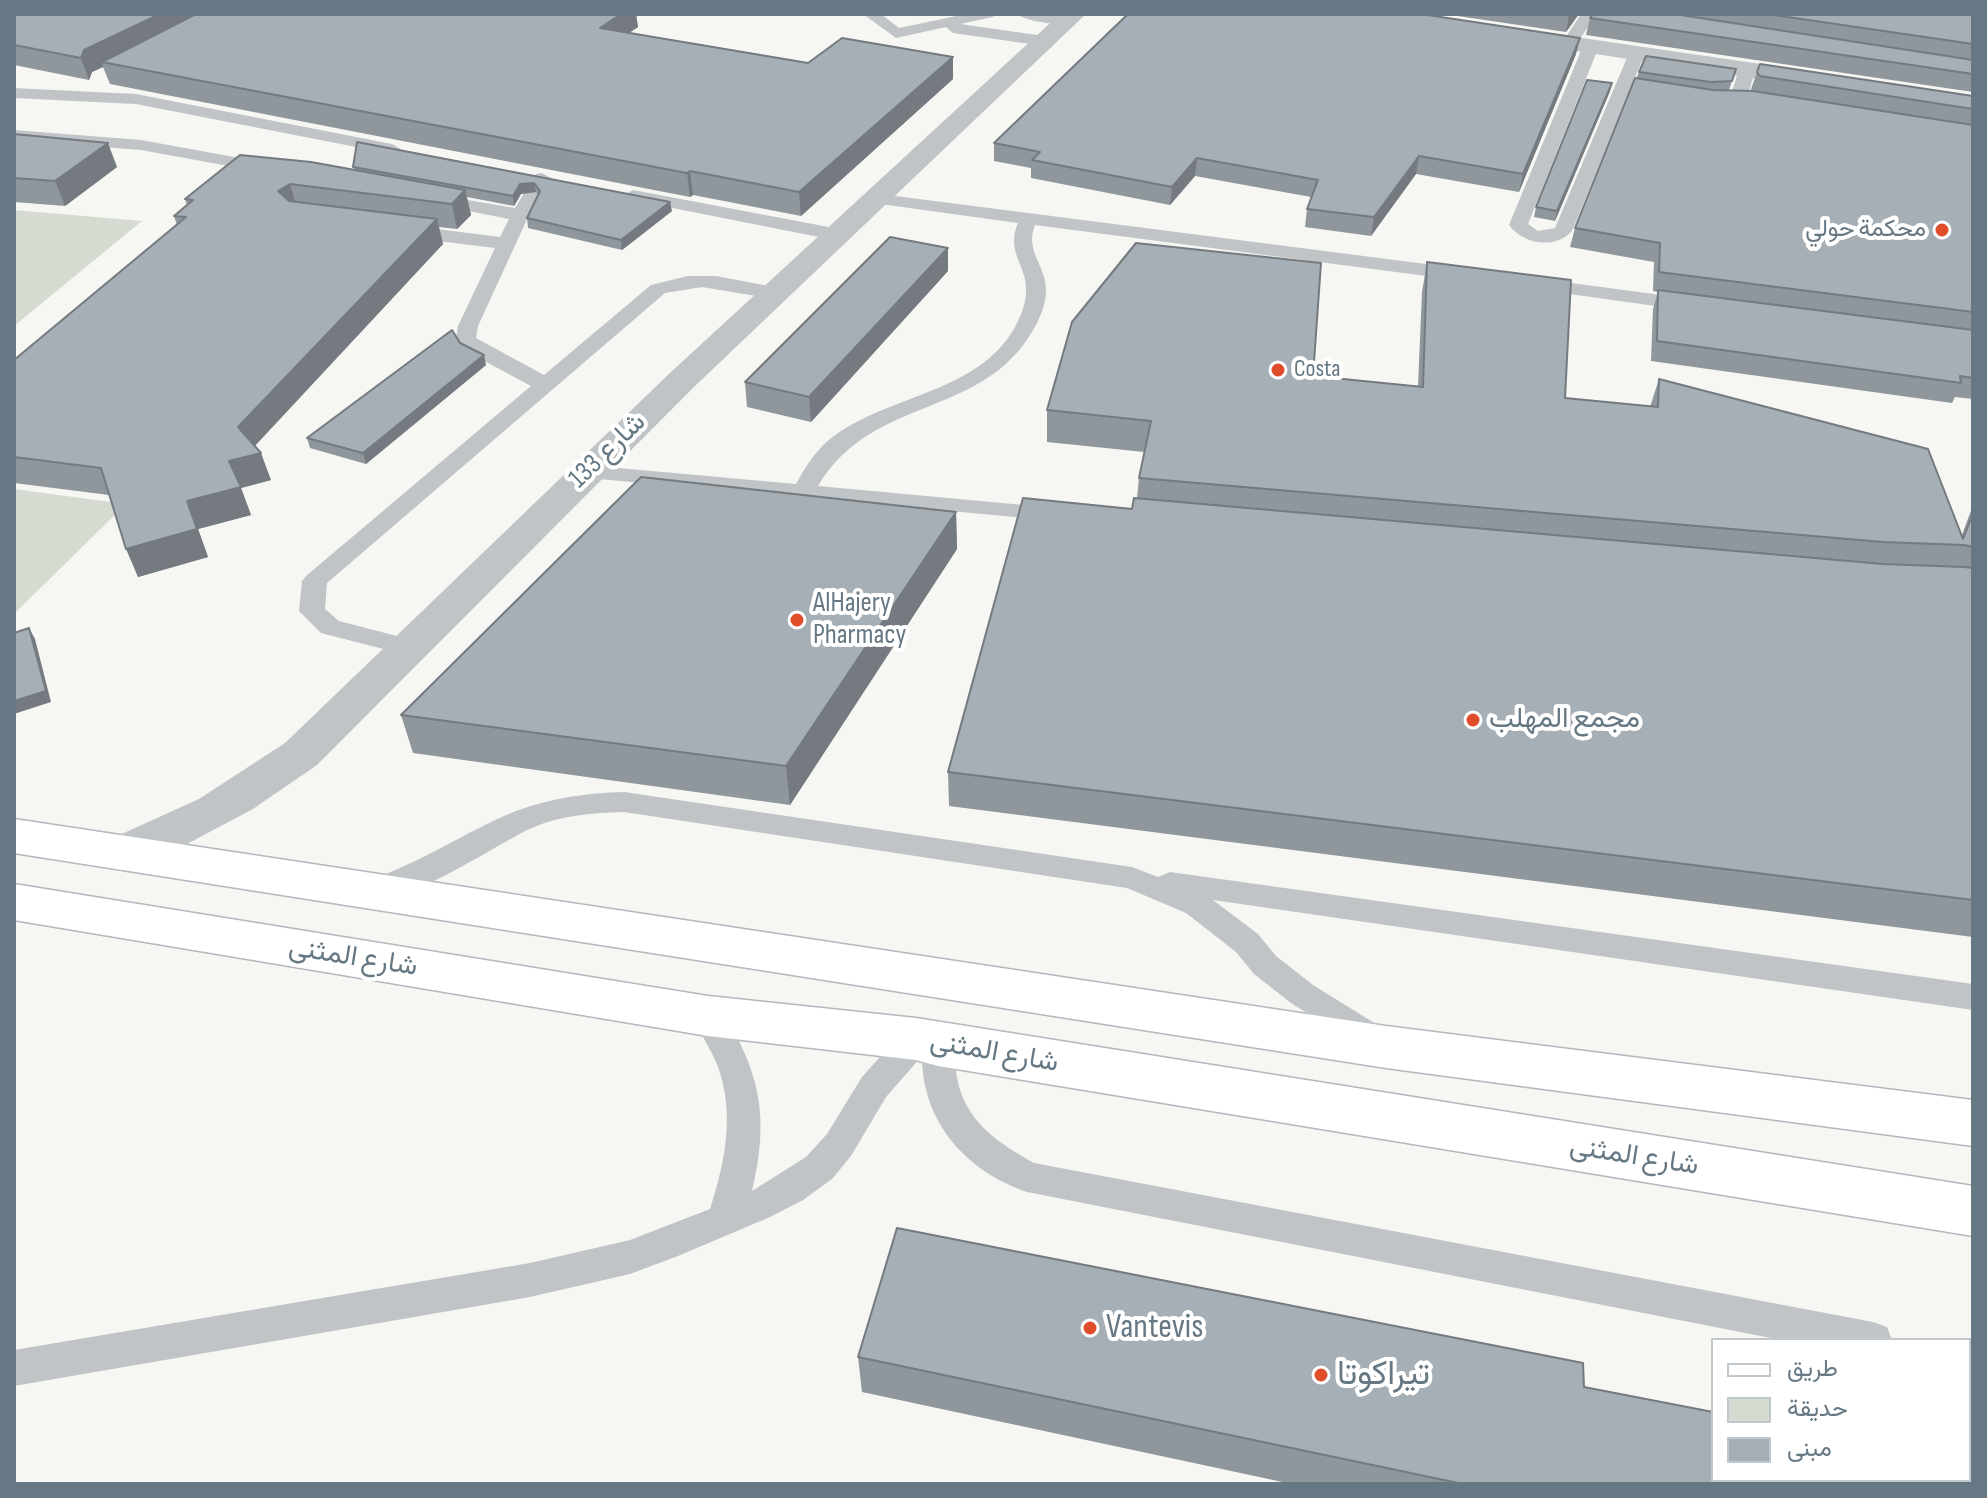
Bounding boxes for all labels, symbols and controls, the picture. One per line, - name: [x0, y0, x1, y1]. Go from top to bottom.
- place label: محكمة حولي: [1805, 216, 1926, 244]
- marker: محكمة حولي: [1933, 221, 1951, 239]
- place label: Costa: [1294, 356, 1340, 384]
- marker: Costa: [1269, 361, 1287, 379]
- street label: شارع 133: [562, 406, 654, 496]
- place label: AlHajery Pharmacy: [813, 587, 906, 653]
- marker: AlHajery Pharmacy: [788, 611, 806, 629]
- place label: مجمع المهلب: [1489, 703, 1640, 737]
- marker: مجمع المهلب: [1464, 711, 1482, 729]
- street label: شارع المثنى: [286, 931, 420, 985]
- street label: شارع المثنى: [927, 1025, 1061, 1081]
- street label: شارع المثنى: [1567, 1130, 1701, 1184]
- place label: Vantevis: [1106, 1308, 1203, 1348]
- marker: Vantevis: [1081, 1319, 1099, 1337]
- legend: [1711, 1338, 1971, 1482]
- text: طريق: [1787, 1354, 1838, 1383]
- place label: تيراكوتا: [1337, 1355, 1430, 1395]
- marker: تيراكوتا: [1312, 1366, 1330, 1384]
- text: حديقة: [1787, 1394, 1848, 1423]
- text: مبنى: [1787, 1434, 1832, 1463]

